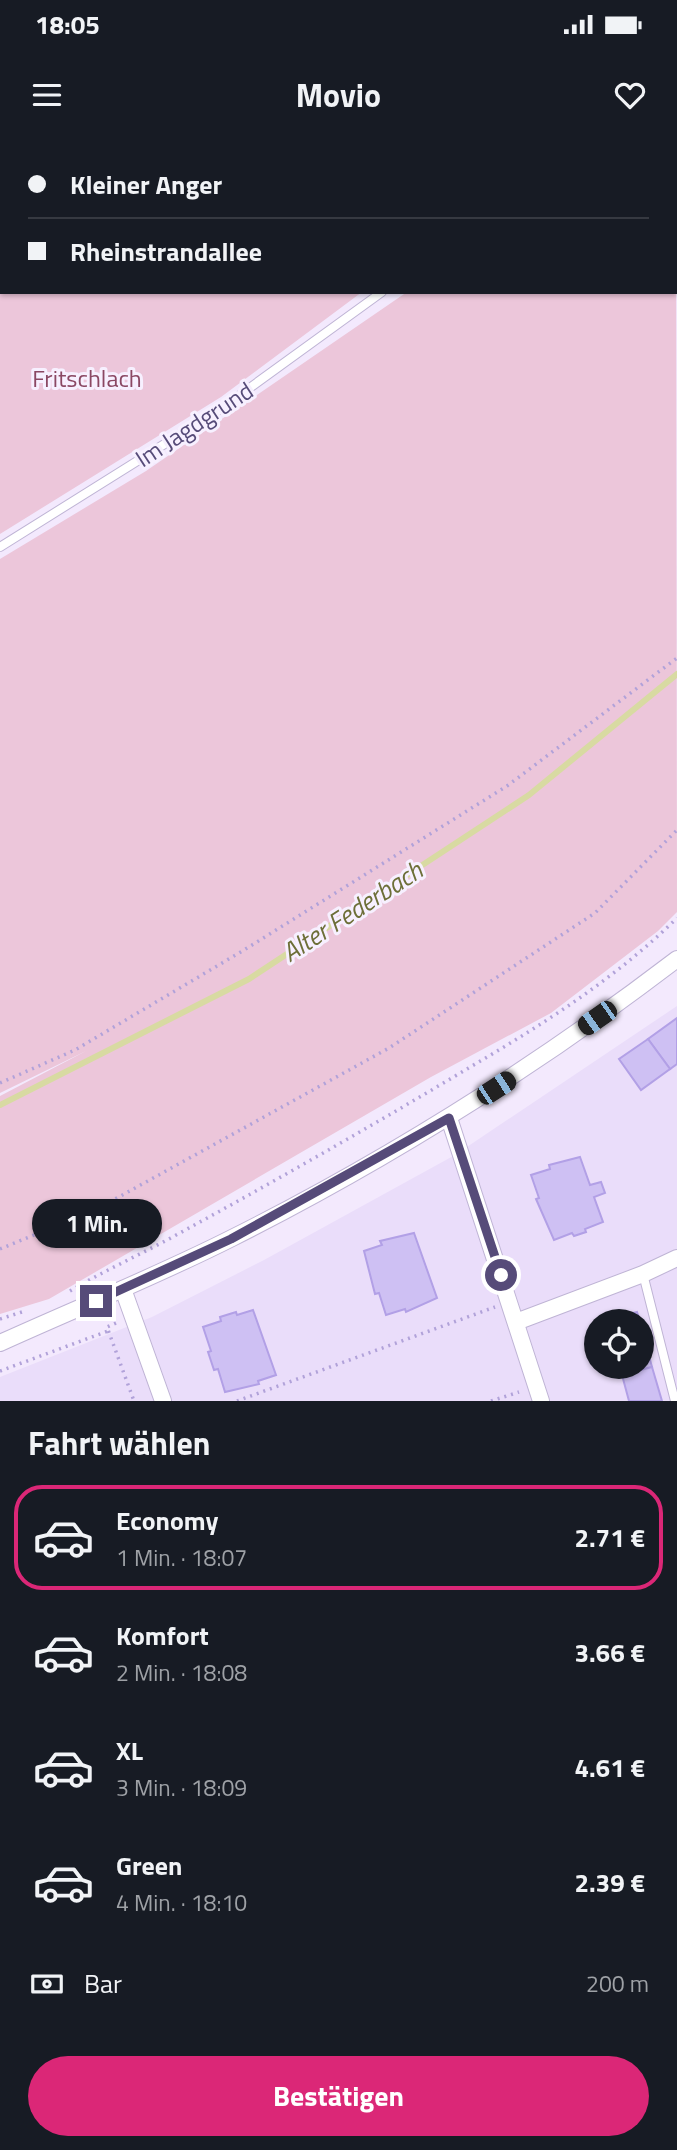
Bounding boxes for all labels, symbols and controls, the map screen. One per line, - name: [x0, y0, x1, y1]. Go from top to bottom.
- text: 18:05: [35, 5, 100, 44]
- text: Movio: [296, 71, 381, 119]
- icon: menu: [28, 76, 66, 114]
- icon: heart: [611, 76, 649, 114]
- text: Kleiner Anger: [70, 165, 222, 204]
- text: Rheinstrandallee: [70, 232, 262, 271]
- park label: Fritschlach: [32, 360, 142, 396]
- street label: Im Jagdgrund: [128, 372, 260, 476]
- water label: Alter Federbach: [274, 850, 431, 971]
- car: [574, 997, 621, 1039]
- car: [473, 1068, 520, 1108]
- callout: 1 Min.: [31, 1200, 161, 1248]
- text: 1 Min.: [66, 1206, 128, 1241]
- route start: [485, 1259, 517, 1291]
- route end: [80, 1285, 112, 1317]
- map controls: [584, 1309, 654, 1379]
- button: locate: [584, 1309, 654, 1379]
- text: Fahrt wählen: [28, 1419, 211, 1467]
- text: Economy: [116, 1501, 218, 1540]
- icon: car: [32, 1506, 95, 1569]
- text: 2.71 €: [574, 1518, 645, 1557]
- text: 1 Min. · 18:07: [116, 1540, 247, 1575]
- text: Komfort: [116, 1616, 209, 1655]
- icon: car: [32, 1621, 95, 1684]
- text: 3.66 €: [574, 1633, 645, 1672]
- text: 2 Min. · 18:08: [116, 1655, 247, 1690]
- text: XL: [116, 1731, 143, 1770]
- icon: car: [32, 1736, 95, 1799]
- text: 4.61 €: [574, 1748, 645, 1787]
- text: 3 Min. · 18:09: [116, 1770, 247, 1805]
- text: Green: [116, 1846, 182, 1885]
- icon: car: [32, 1851, 95, 1914]
- text: 2.39 €: [574, 1863, 645, 1902]
- text: 4 Min. · 18:10: [116, 1885, 247, 1920]
- text: Bar: [84, 1964, 122, 2003]
- icon: cash: [28, 1965, 66, 2003]
- text: 200 m: [586, 1966, 649, 2001]
- button: Bestätigen: [28, 2056, 649, 2136]

